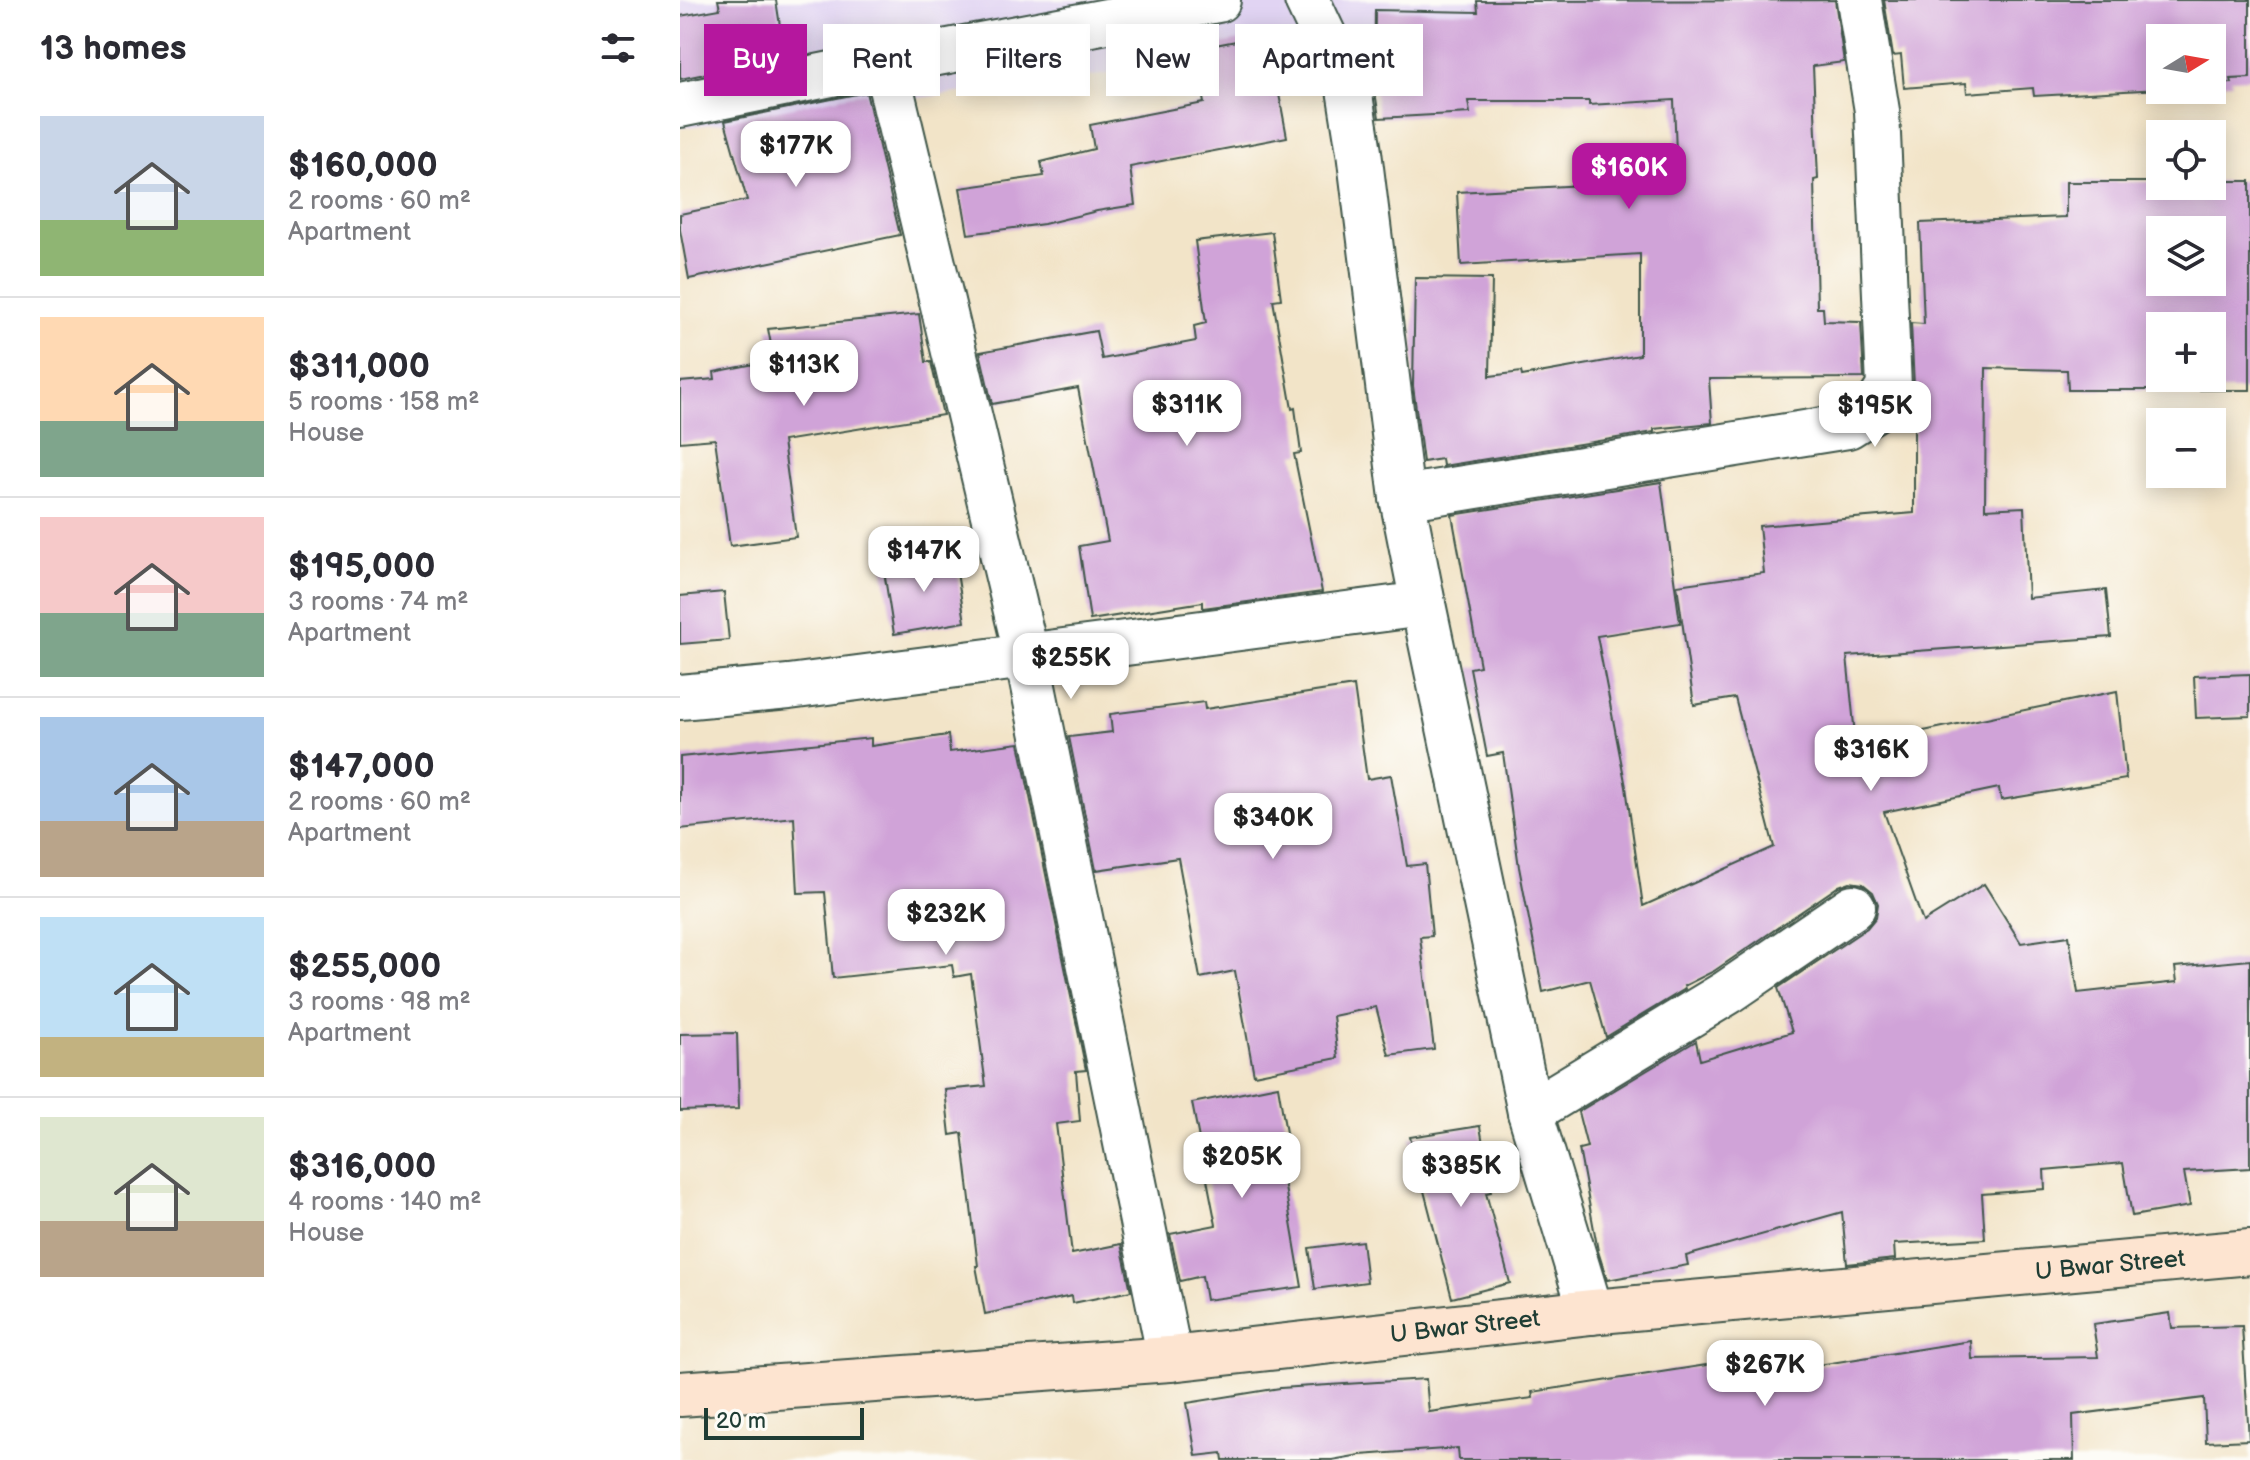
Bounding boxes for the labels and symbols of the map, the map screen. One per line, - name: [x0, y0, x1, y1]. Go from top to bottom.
- north arrow: [2146, 24, 2226, 104]
- pin: $177K: [740, 121, 852, 189]
- pin: $160K: [1573, 143, 1685, 211]
- pin: $113K: [748, 340, 860, 408]
- pin: $311K: [1131, 380, 1243, 448]
- pin: $195K: [1819, 381, 1931, 449]
- pin: $147K: [868, 526, 980, 594]
- pin: $255K: [1015, 633, 1127, 701]
- pin: $316K: [1815, 725, 1927, 793]
- pin: $340K: [1217, 793, 1329, 861]
- pin: $232K: [890, 889, 1002, 957]
- pin: $205K: [1186, 1132, 1298, 1200]
- pin: $385K: [1405, 1141, 1517, 1209]
- street label: U Bwar Street: [2034, 1244, 2187, 1287]
- street label: U Bwar Street: [1389, 1304, 1542, 1349]
- pin: $267K: [1709, 1340, 1821, 1408]
- scale bar: [704, 1404, 864, 1440]

